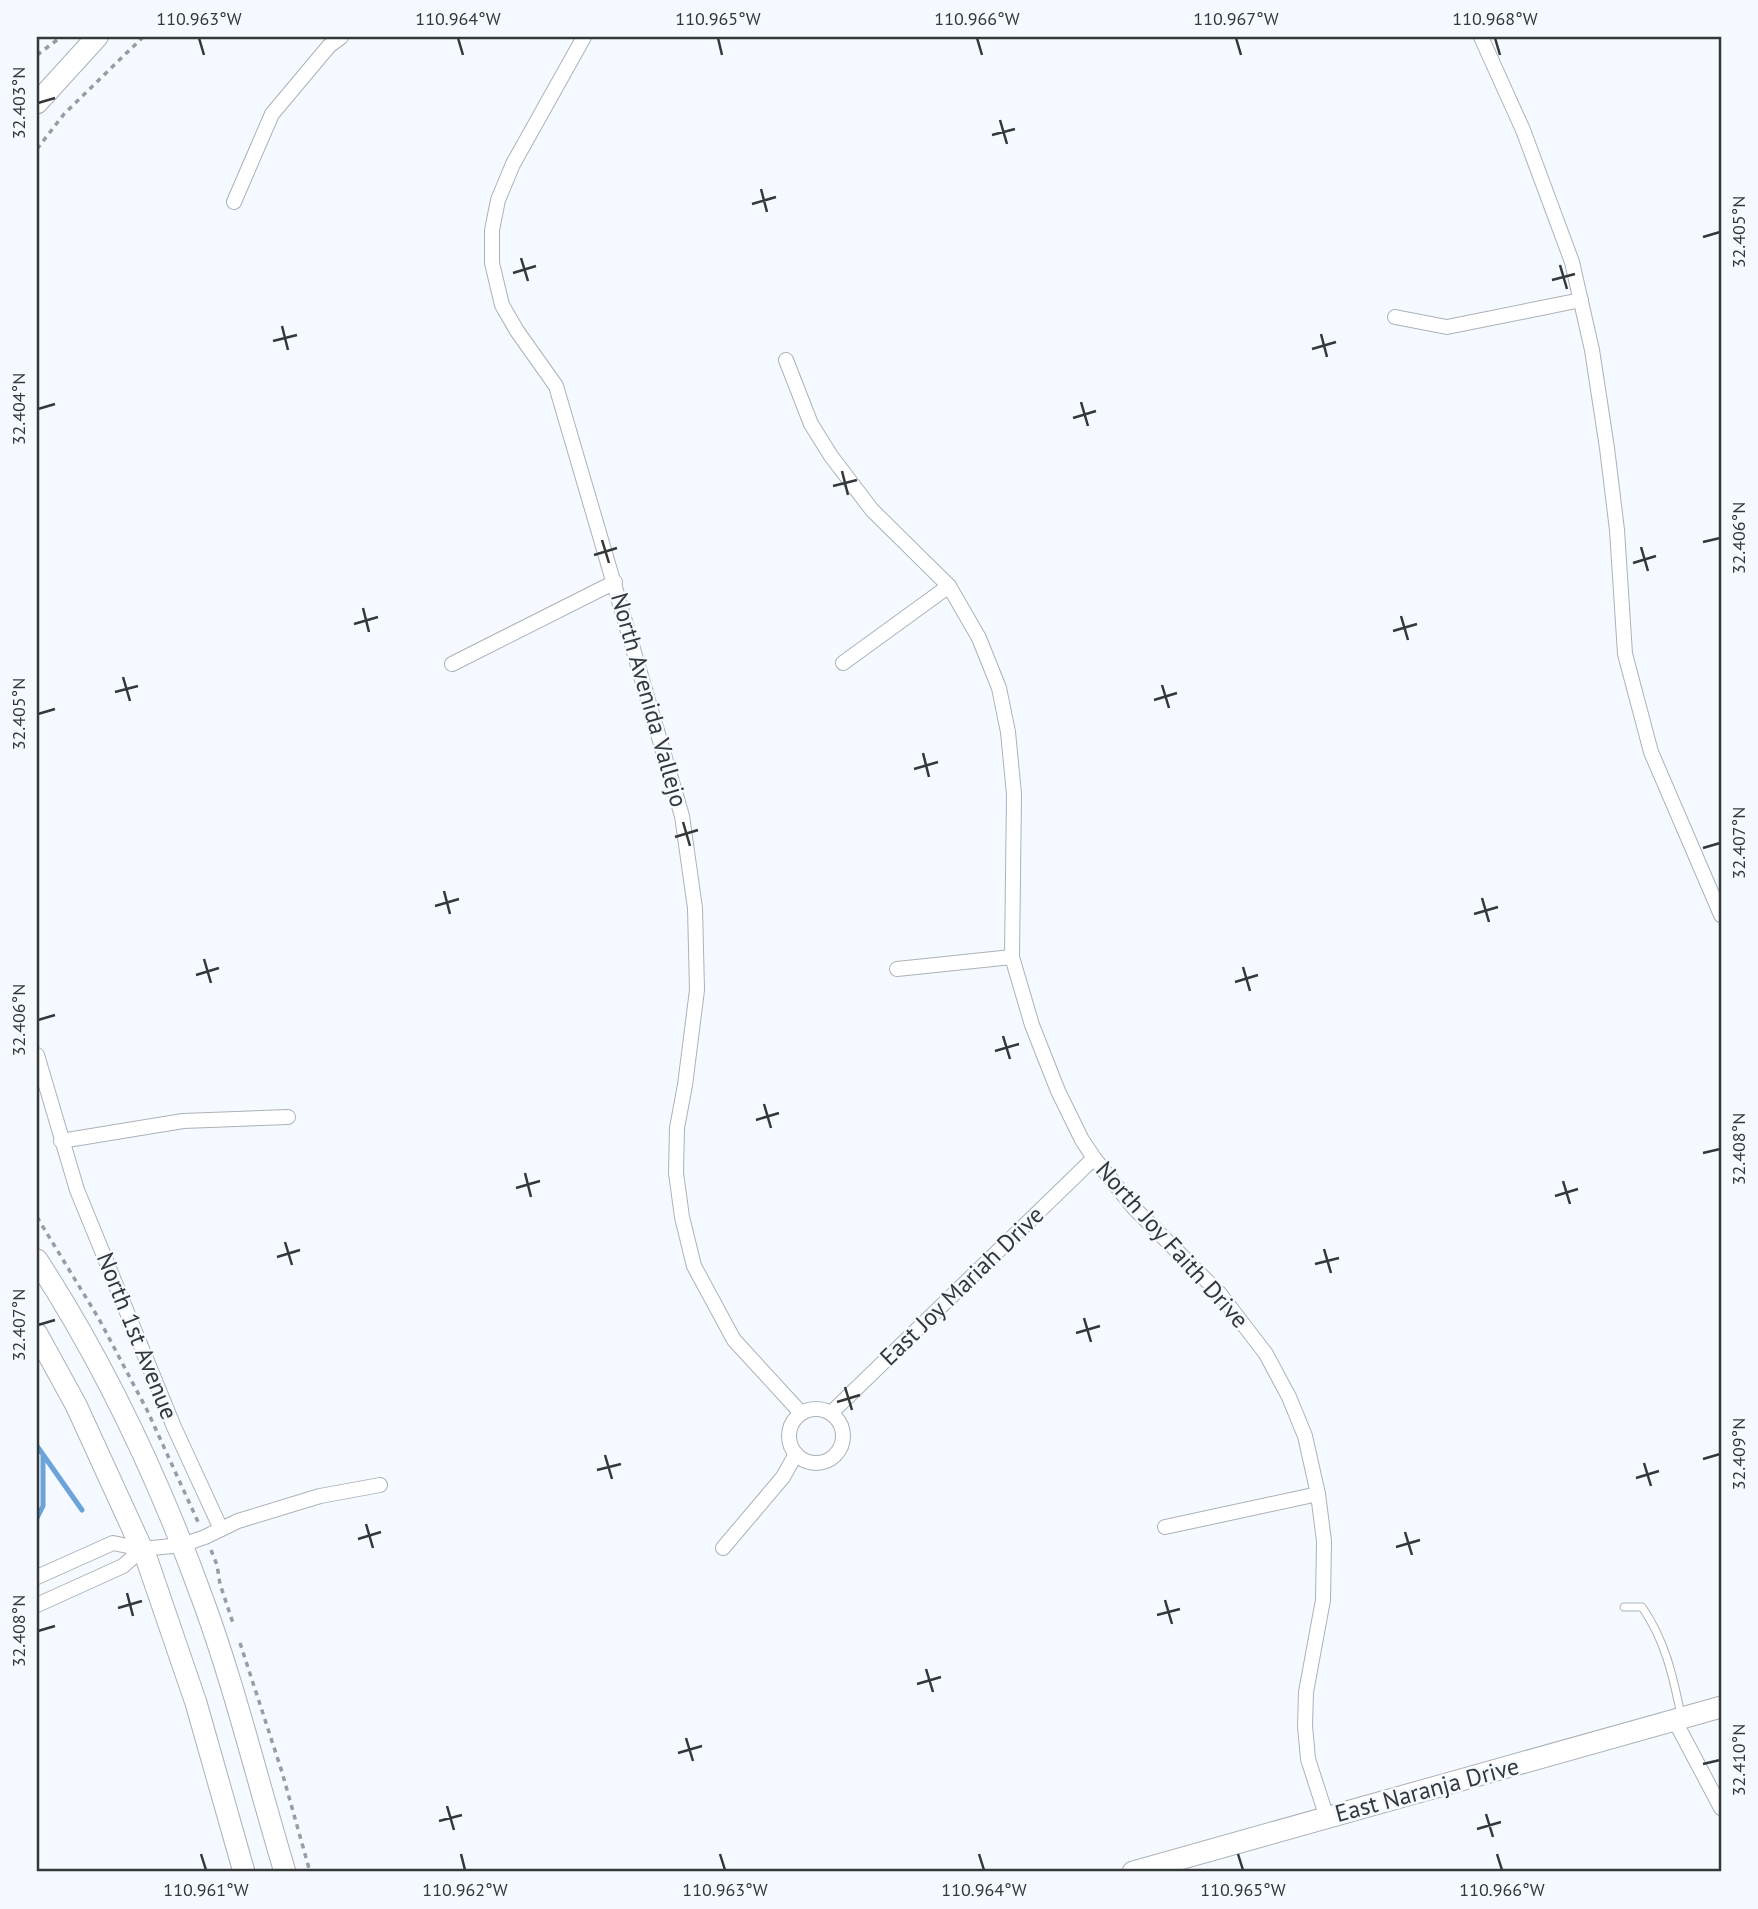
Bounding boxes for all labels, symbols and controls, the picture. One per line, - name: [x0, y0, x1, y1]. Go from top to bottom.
- text: 110.963°W: [156, 7, 242, 30]
- text: 110.964°W: [415, 7, 501, 30]
- text: 110.965°W: [675, 7, 761, 30]
- text: 110.966°W: [934, 7, 1020, 30]
- text: 110.967°W: [1193, 7, 1279, 30]
- text: 110.968°W: [1452, 7, 1538, 30]
- text: 32.403°N: [7, 67, 30, 139]
- text: 32.405°N: [1727, 196, 1750, 268]
- text: 32.404°N: [7, 373, 30, 445]
- text: 32.406°N: [1727, 502, 1750, 574]
- street label: North Avenida Vallejo: [604, 589, 695, 811]
- text: 32.405°N: [7, 678, 30, 750]
- text: 32.407°N: [1727, 807, 1750, 879]
- text: 32.406°N: [7, 984, 30, 1056]
- text: 32.408°N: [1727, 1113, 1750, 1185]
- street label: North Joy Faith Drive: [1089, 1155, 1256, 1335]
- street label: East Joy Mariah Drive: [873, 1199, 1050, 1372]
- street label: North 1st Avenue: [90, 1248, 185, 1424]
- text: 32.407°N: [7, 1289, 30, 1361]
- text: 32.409°N: [1727, 1418, 1750, 1490]
- text: 32.408°N: [7, 1595, 30, 1667]
- text: 32.410°N: [1727, 1724, 1750, 1796]
- street label: East Naranja Drive: [1331, 1750, 1522, 1829]
- text: 110.961°W: [163, 1878, 249, 1901]
- text: 110.962°W: [422, 1878, 508, 1901]
- text: 110.963°W: [682, 1878, 768, 1901]
- text: 110.964°W: [941, 1878, 1027, 1901]
- text: 110.965°W: [1200, 1878, 1286, 1901]
- text: 110.966°W: [1459, 1878, 1545, 1901]

